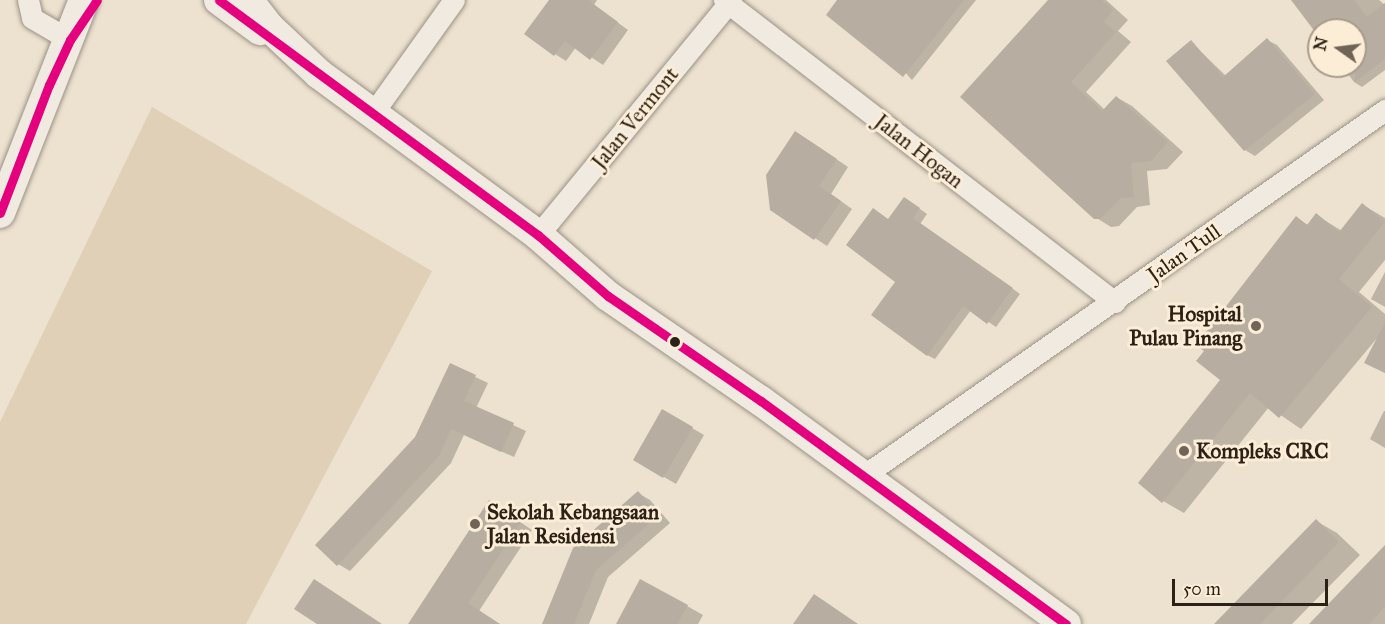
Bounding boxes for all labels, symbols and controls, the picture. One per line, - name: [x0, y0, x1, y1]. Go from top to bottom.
- north arrow: [1307, 18, 1367, 78]
- text: N: [1310, 35, 1332, 53]
- street label: Jalan Vermont: [586, 62, 684, 174]
- street label: Jalan Hogan: [869, 108, 969, 194]
- street label: Jalan Tull: [1142, 219, 1226, 287]
- place label: Hospital Pulau Pinang: [1129, 301, 1242, 351]
- marker: Hospital Pulau Pinang: [1247, 317, 1265, 335]
- unlabelled marker: [669, 336, 681, 348]
- place label: Kompleks CRC: [1196, 438, 1329, 464]
- marker: Kompleks CRC: [1177, 444, 1191, 458]
- place label: Sekolah Kebangsaan Jalan Residensi: [487, 499, 659, 549]
- marker: Sekolah Kebangsaan Jalan Residensi: [468, 517, 482, 531]
- scale bar: [1175, 567, 1331, 605]
- text: 50 m: [1183, 578, 1221, 600]

